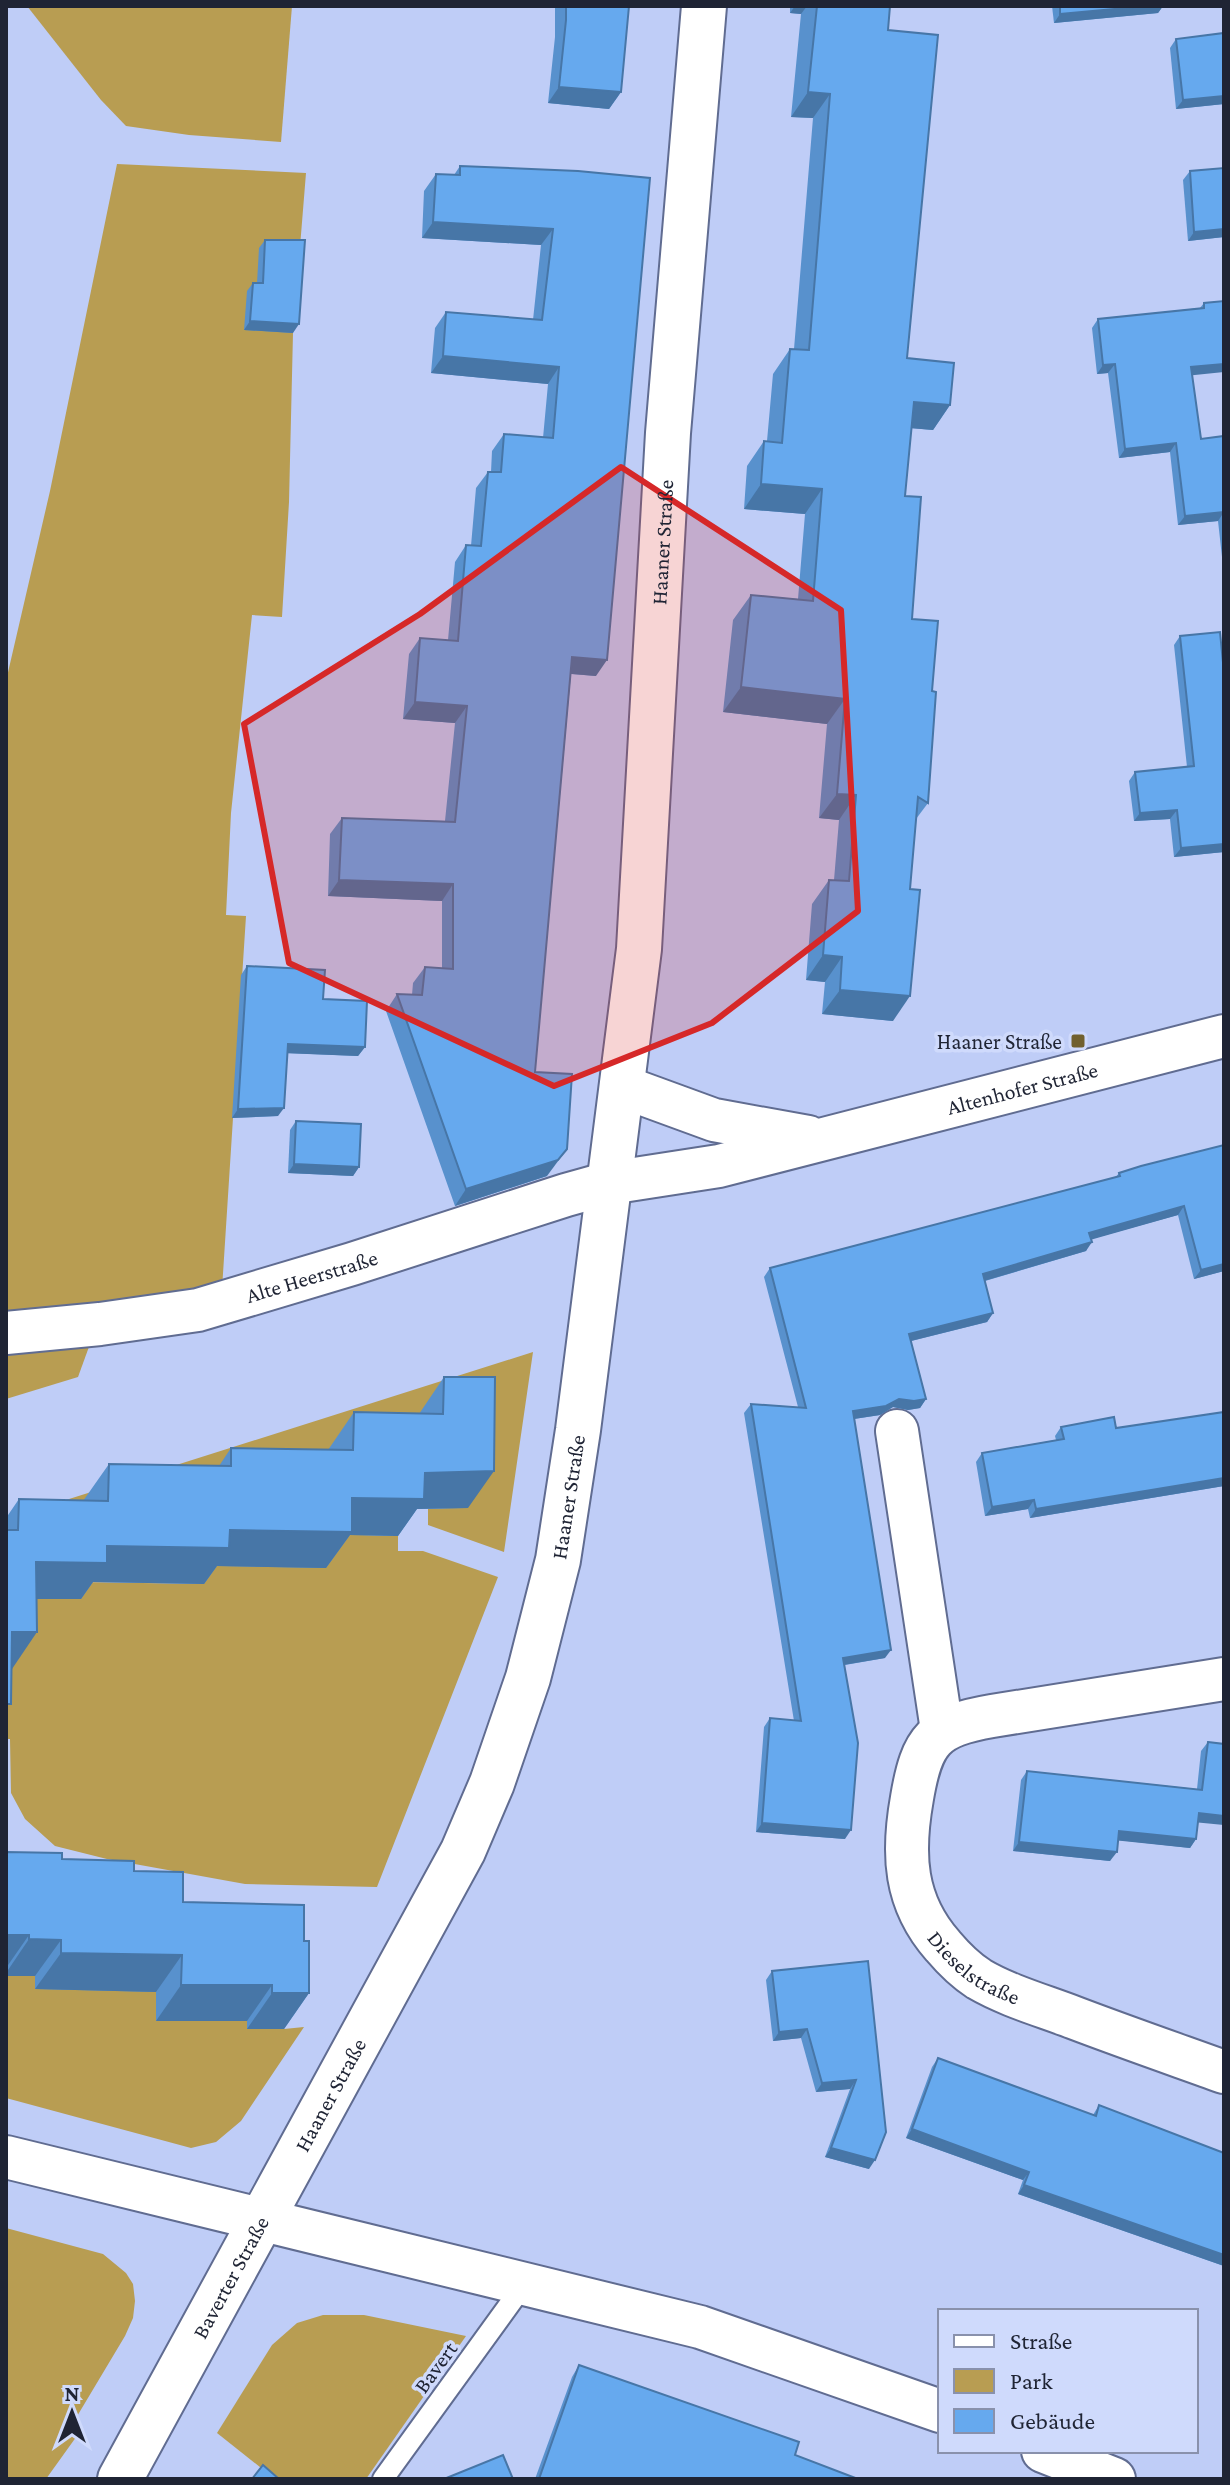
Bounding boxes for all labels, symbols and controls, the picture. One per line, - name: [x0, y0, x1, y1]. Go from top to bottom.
- street label: Haaner Straße: [646, 479, 678, 606]
- place label: Haaner Straße: [937, 1029, 1062, 1054]
- marker: Haaner Straße: [1069, 1032, 1087, 1050]
- street label: Altenhofer Straße: [944, 1057, 1100, 1120]
- street label: Alte Heerstraße: [243, 1245, 381, 1308]
- street label: Haaner Straße: [546, 1433, 590, 1561]
- street label: Dieselstraße: [922, 1926, 1023, 2010]
- street label: Haaner Straße: [289, 2034, 371, 2156]
- street label: Baverter Straße: [187, 2212, 274, 2343]
- legend: [938, 2309, 1198, 2453]
- text: Straße: [1010, 2327, 1072, 2354]
- street label: Bavert: [409, 2336, 463, 2398]
- text: Park: [1010, 2367, 1053, 2394]
- north arrow: [32, 2373, 112, 2453]
- text: N: [65, 2381, 80, 2406]
- text: Gebäude: [1010, 2407, 1095, 2434]

